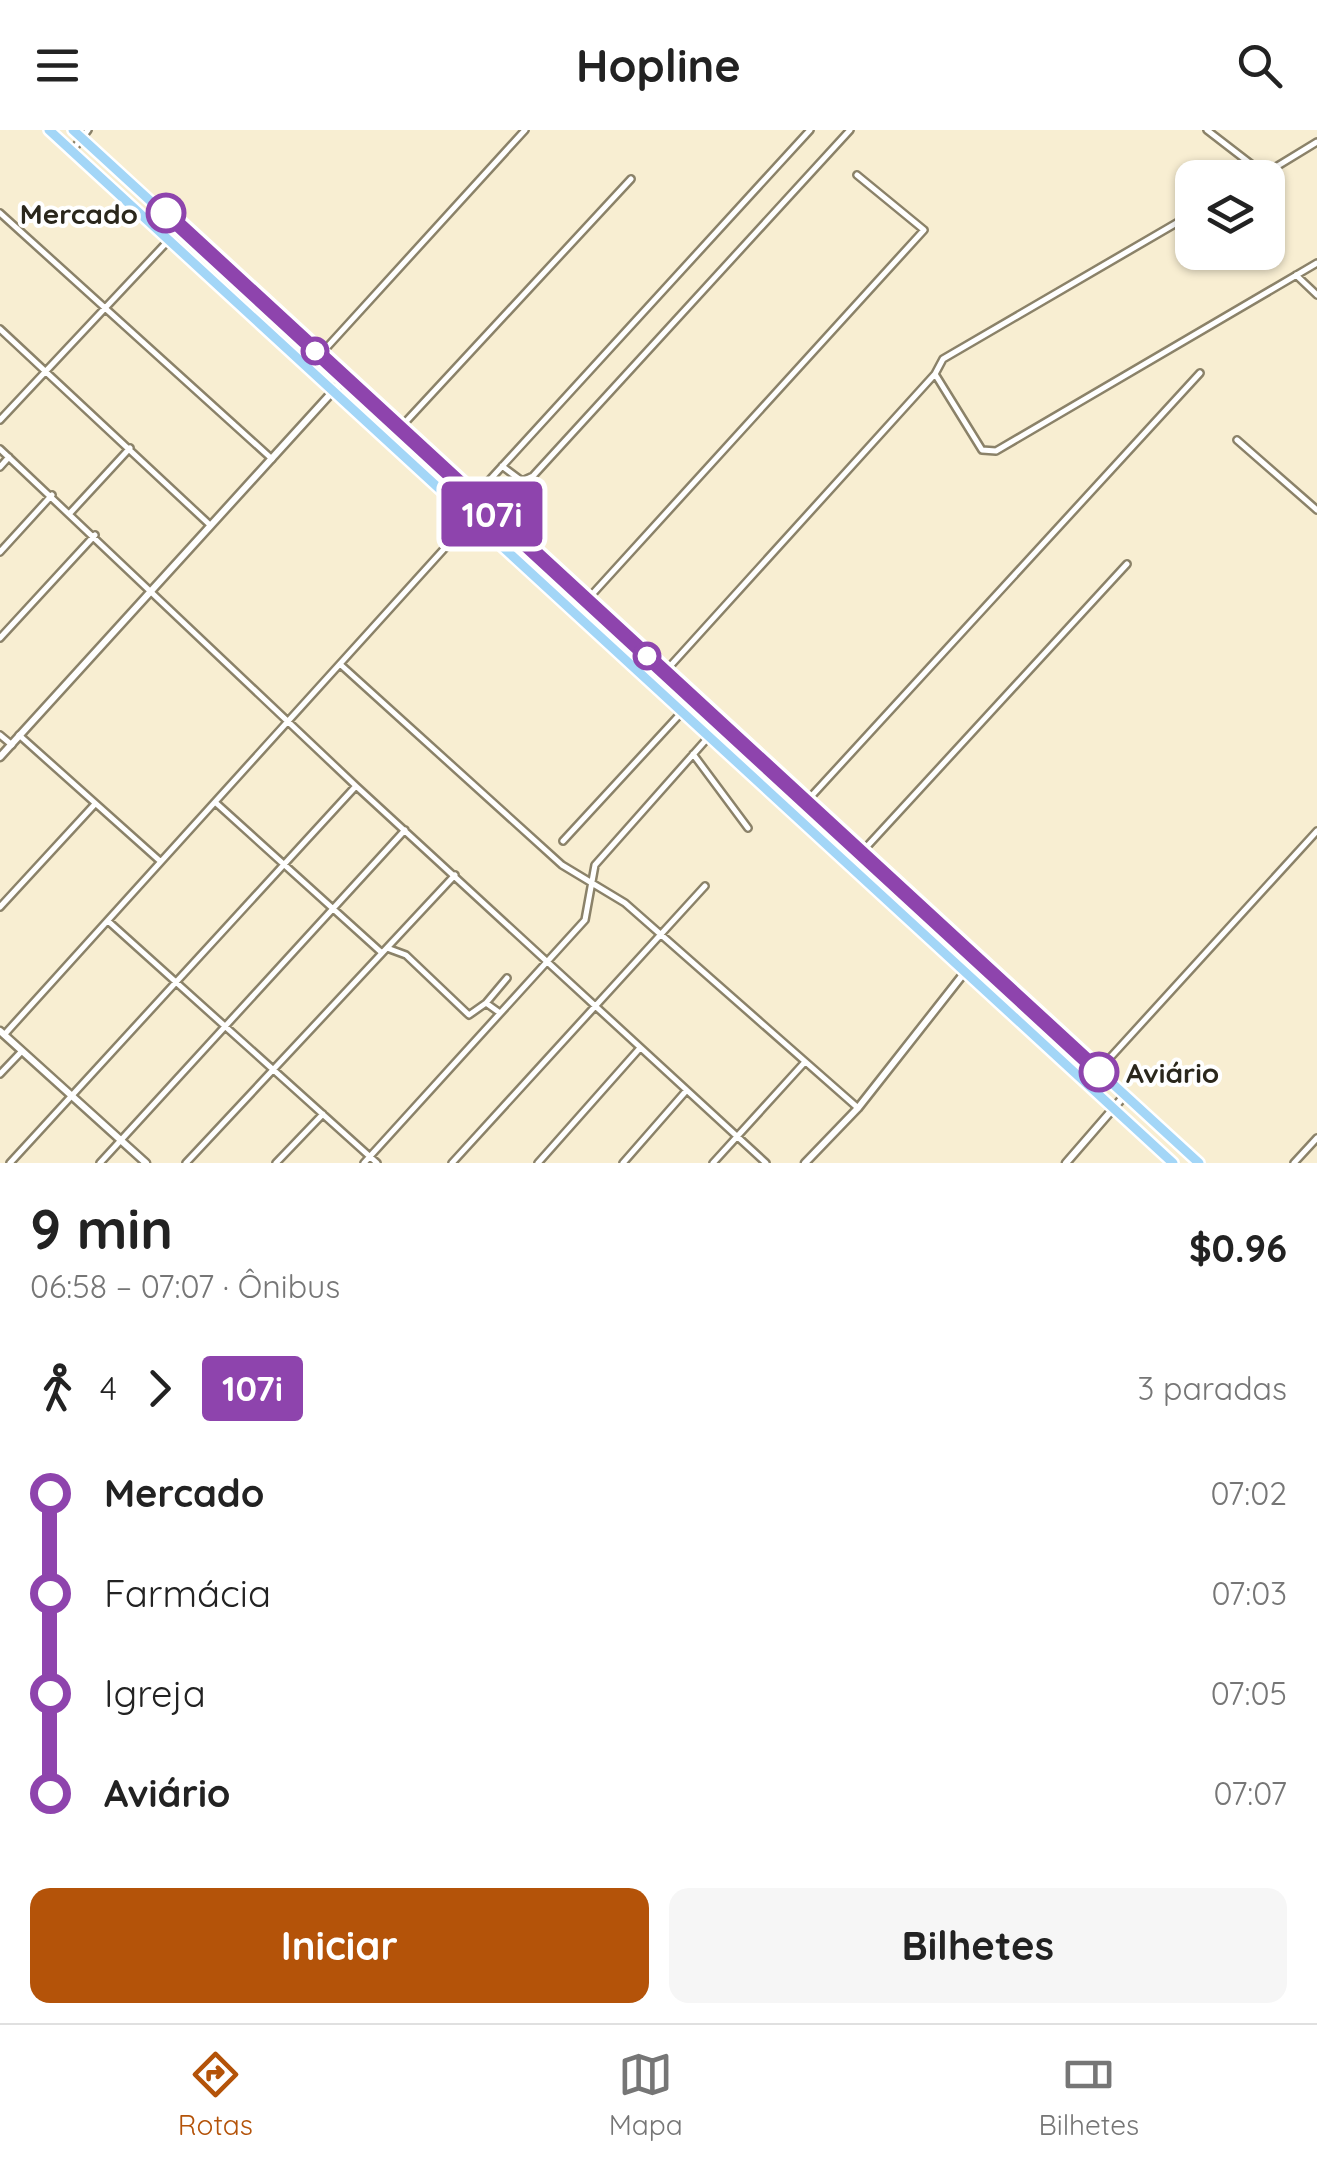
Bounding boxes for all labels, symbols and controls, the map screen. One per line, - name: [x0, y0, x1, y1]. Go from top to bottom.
- text: Hopline: [576, 37, 741, 93]
- icon: menu: [30, 38, 85, 93]
- icon: search: [1232, 38, 1287, 93]
- map controls: [1175, 160, 1285, 270]
- button: layers: [1175, 160, 1285, 270]
- marker: Mercado: [147, 194, 185, 232]
- place label: Mercado: [20, 196, 138, 231]
- unlabelled marker: [302, 338, 328, 364]
- line badge: 107i: [422, 482, 562, 546]
- text: 107i: [461, 492, 523, 536]
- unlabelled marker: [634, 643, 660, 669]
- marker: Aviário: [1080, 1053, 1118, 1091]
- place label: Aviário: [1126, 1055, 1219, 1090]
- text: 9 min: [30, 1194, 173, 1263]
- text: $0.96: [1189, 1224, 1287, 1272]
- text: 06:58 – 07:07 · Ônibus: [30, 1266, 340, 1306]
- icon: walk: [30, 1361, 85, 1416]
- icon: forward: [132, 1361, 187, 1416]
- text: 107i: [222, 1366, 283, 1410]
- text: 4: [100, 1368, 117, 1408]
- text: 3 paradas: [1138, 1368, 1287, 1408]
- text: Mercado: [104, 1469, 264, 1517]
- text: 07:02: [1211, 1473, 1287, 1513]
- text: Farmácia: [104, 1569, 271, 1617]
- text: 07:03: [1212, 1573, 1287, 1613]
- text: Igreja: [104, 1669, 206, 1717]
- text: 07:05: [1211, 1673, 1287, 1713]
- text: Aviário: [104, 1769, 231, 1817]
- text: 07:07: [1214, 1773, 1287, 1813]
- button: Iniciar: [30, 1888, 649, 2003]
- button: Bilhetes: [669, 1888, 1287, 2003]
- tab: Rotas: [178, 2047, 253, 2142]
- tab: Mapa: [609, 2047, 683, 2142]
- tab: Bilhetes: [1038, 2047, 1139, 2142]

